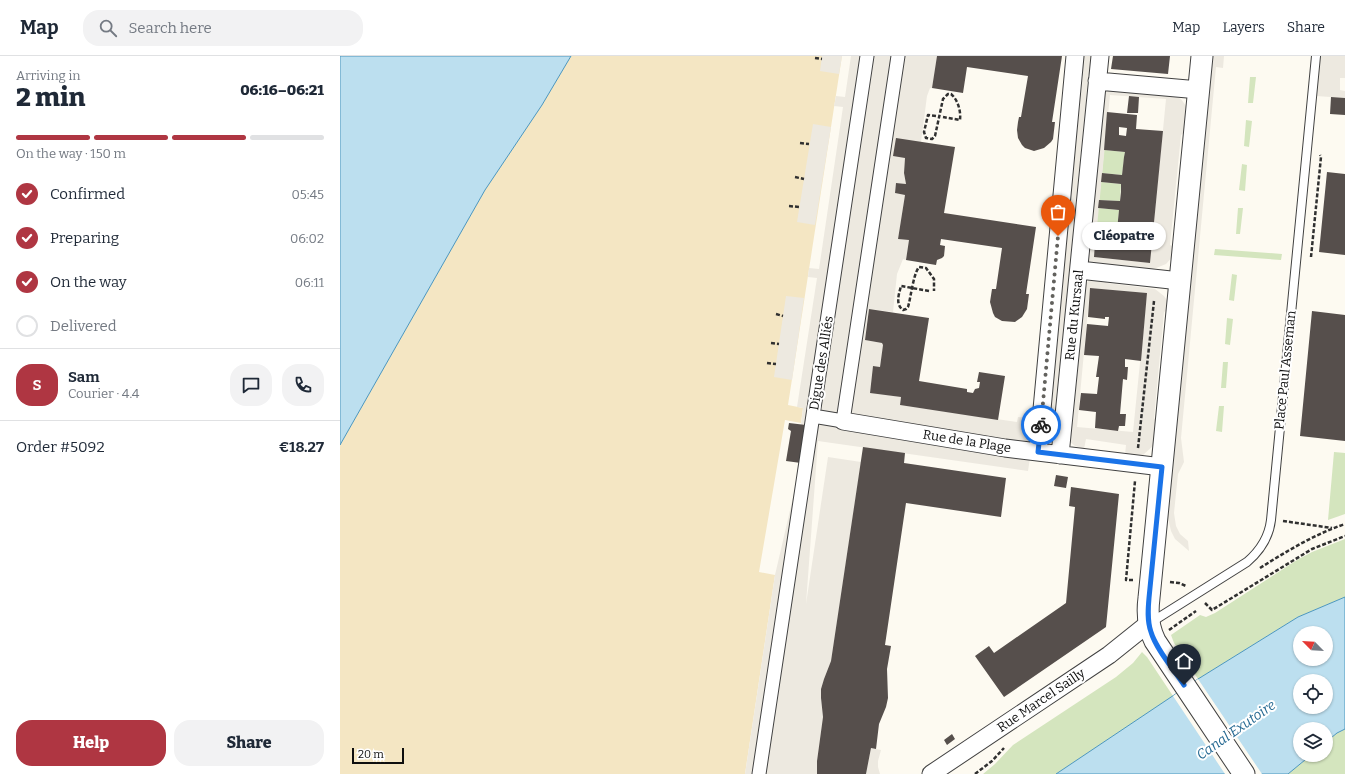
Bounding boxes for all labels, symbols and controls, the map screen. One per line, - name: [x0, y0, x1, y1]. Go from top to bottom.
- search box: [83, 10, 363, 46]
- text: Map: [20, 16, 59, 39]
- icon: search: [97, 17, 119, 39]
- text: Search here: [129, 19, 212, 37]
- text: Map: [1172, 19, 1200, 36]
- text: Layers: [1222, 19, 1265, 36]
- text: Share: [1287, 19, 1325, 36]
- text: Arriving in: [16, 68, 81, 83]
- text: 06:16–06:21: [240, 81, 324, 99]
- text: 2 min: [16, 82, 86, 113]
- text: On the way · 150 m: [16, 146, 126, 161]
- icon: check: [16, 183, 38, 205]
- text: Confirmed: [50, 185, 125, 203]
- text: 05:45: [291, 187, 324, 202]
- pin: [1041, 195, 1075, 236]
- icon: bag: [1047, 201, 1069, 223]
- callout: Cléopatre: [1082, 222, 1166, 250]
- icon: check: [16, 227, 38, 249]
- text: Cléopatre: [1094, 228, 1154, 243]
- text: Preparing: [50, 229, 119, 247]
- text: 06:02: [290, 231, 324, 246]
- street label: Rue du Kursaal: [1062, 269, 1086, 361]
- icon: check: [16, 271, 38, 293]
- text: On the way: [50, 273, 127, 291]
- text: 06:11: [295, 275, 324, 290]
- street label: Place Paul Asseman: [1271, 309, 1299, 430]
- street label: Digue des Alliés: [806, 315, 836, 411]
- text: Delivered: [50, 317, 117, 335]
- button: chat: [230, 364, 272, 406]
- button: phone: [282, 364, 324, 406]
- text: Sam: [68, 368, 100, 386]
- text: S: [32, 376, 42, 394]
- text: Courier · 4.4: [68, 386, 139, 401]
- courier: [1021, 405, 1061, 445]
- icon: bike: [1030, 414, 1052, 436]
- street label: Rue de la Plage: [922, 427, 1012, 455]
- text: Order #5092: [16, 438, 105, 456]
- text: €18.27: [279, 438, 324, 456]
- north arrow: [1293, 626, 1333, 666]
- map controls: [1293, 626, 1333, 762]
- pin: [1167, 644, 1201, 685]
- icon: home: [1173, 650, 1195, 672]
- street label: Rue Marcel Sailly: [994, 665, 1088, 735]
- button: locate: [1293, 674, 1333, 714]
- water label: Canal Exutoire: [1193, 697, 1279, 763]
- button: Help: [16, 720, 166, 766]
- button: Share: [174, 720, 324, 766]
- button: layers: [1293, 722, 1333, 762]
- scale bar: [352, 746, 404, 765]
- text: 20 m: [358, 748, 384, 761]

